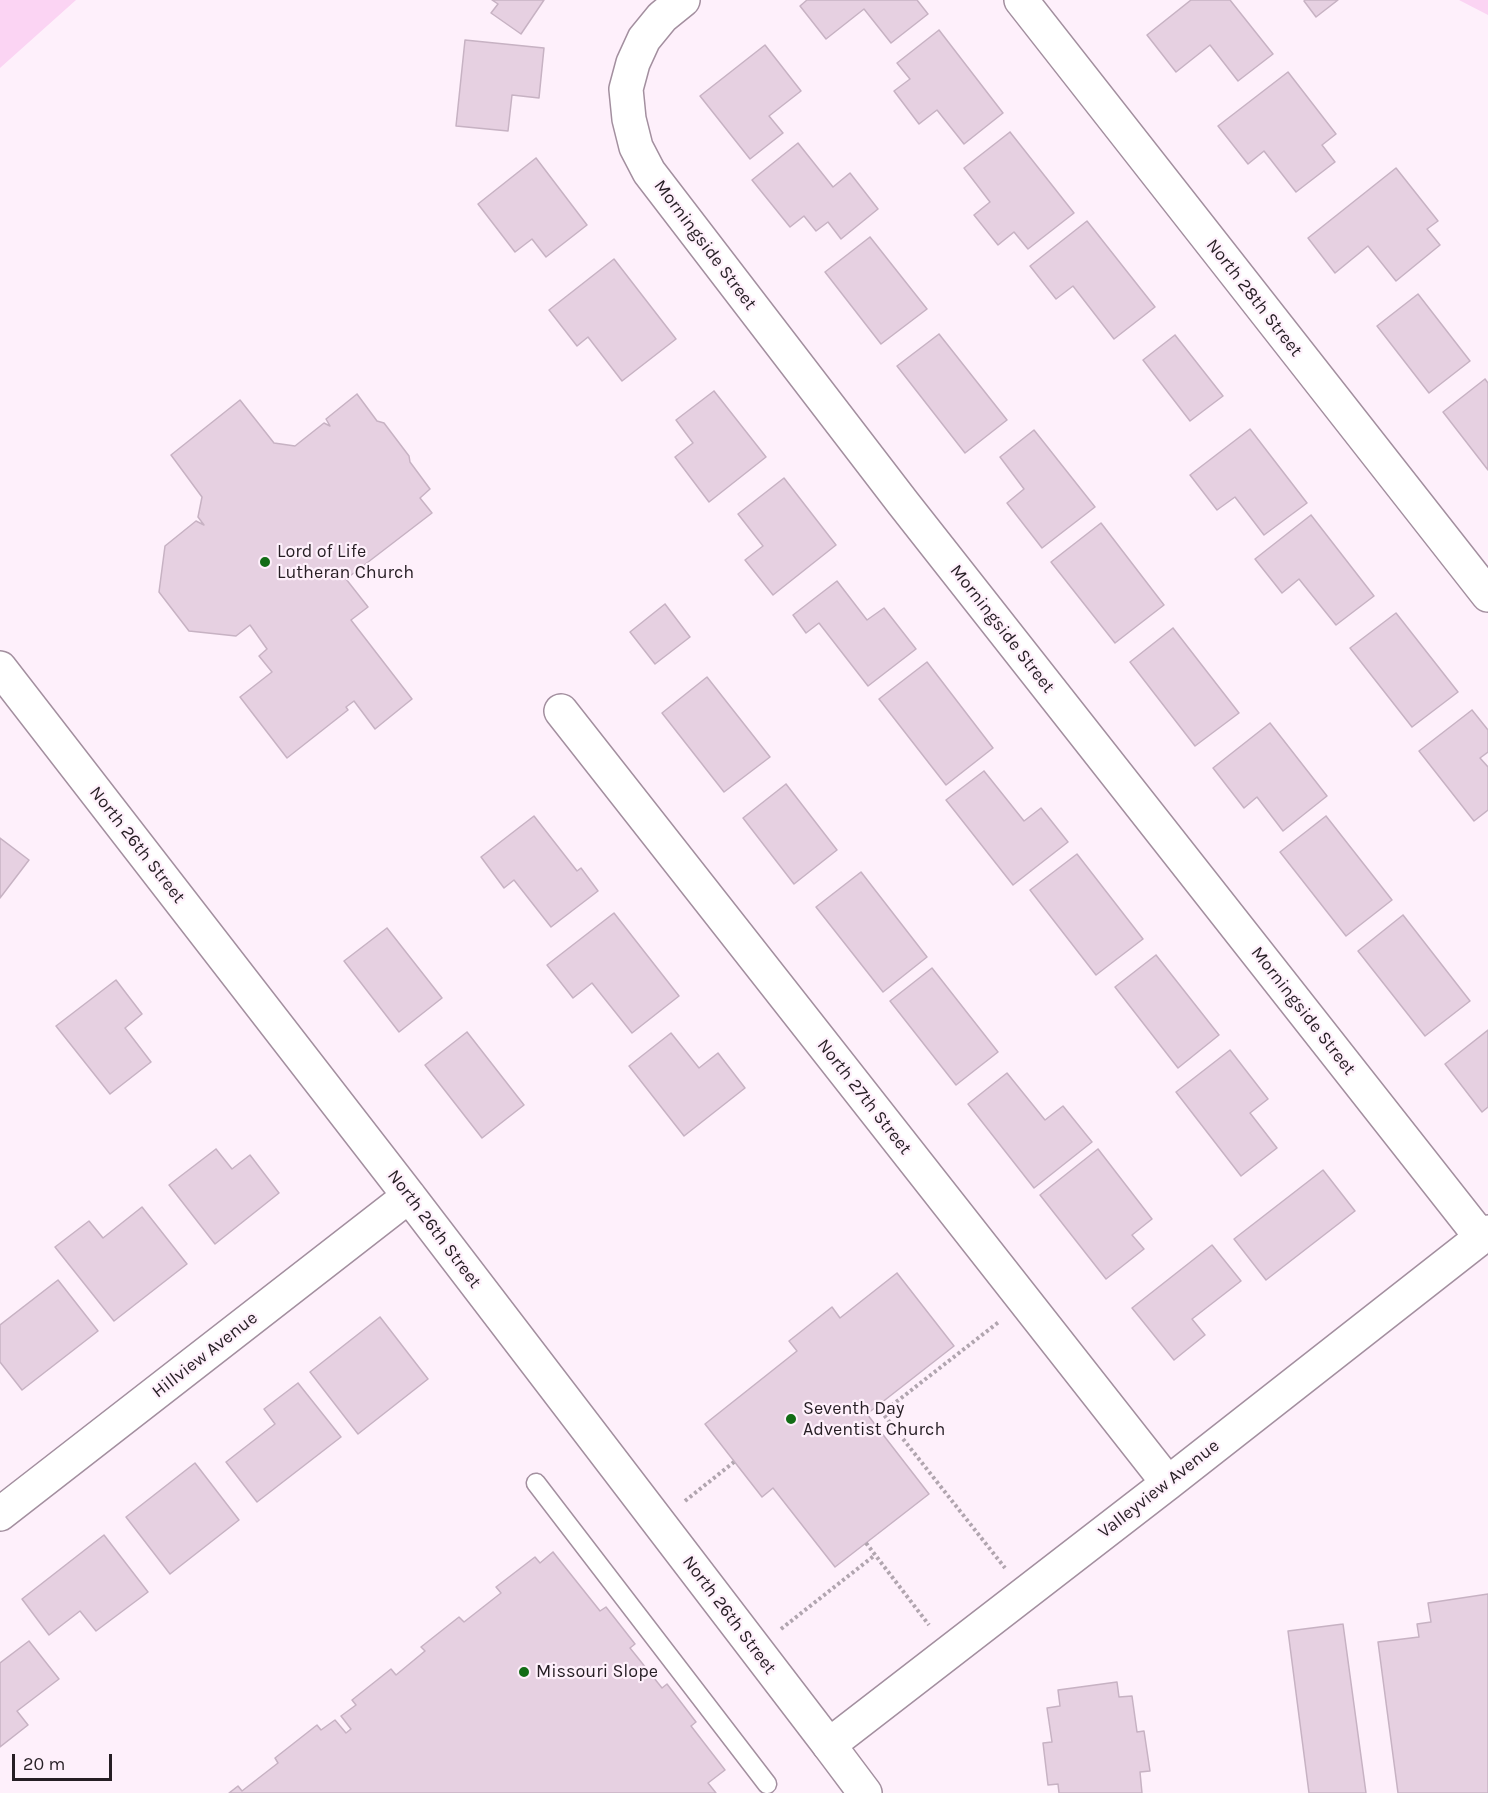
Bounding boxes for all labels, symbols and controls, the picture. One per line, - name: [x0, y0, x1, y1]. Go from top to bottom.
- street label: Morningside Street: [649, 176, 761, 314]
- street label: North 28th Street: [1201, 235, 1307, 361]
- place label: Lord of Life Lutheran Church: [277, 541, 414, 584]
- marker: Lord of Life Lutheran Church: [258, 555, 272, 569]
- street label: Morningside Street: [945, 560, 1059, 698]
- street label: North 26th Street: [85, 782, 189, 908]
- street label: Morningside Street: [1246, 942, 1360, 1080]
- street label: North 27th Street: [812, 1035, 916, 1159]
- street label: North 26th Street: [382, 1166, 486, 1292]
- street label: Hillview Avenue: [148, 1307, 262, 1403]
- place label: Seventh Day Adventist Church: [803, 1398, 945, 1440]
- marker: Seventh Day Adventist Church: [784, 1412, 798, 1426]
- street label: Valleyview Avenue: [1094, 1435, 1224, 1543]
- street label: North 26th Street: [677, 1552, 781, 1678]
- place label: Missouri Slope: [536, 1661, 658, 1683]
- marker: Missouri Slope: [517, 1665, 531, 1679]
- scale bar: [15, 1742, 116, 1780]
- text: 20 m: [23, 1753, 65, 1775]

